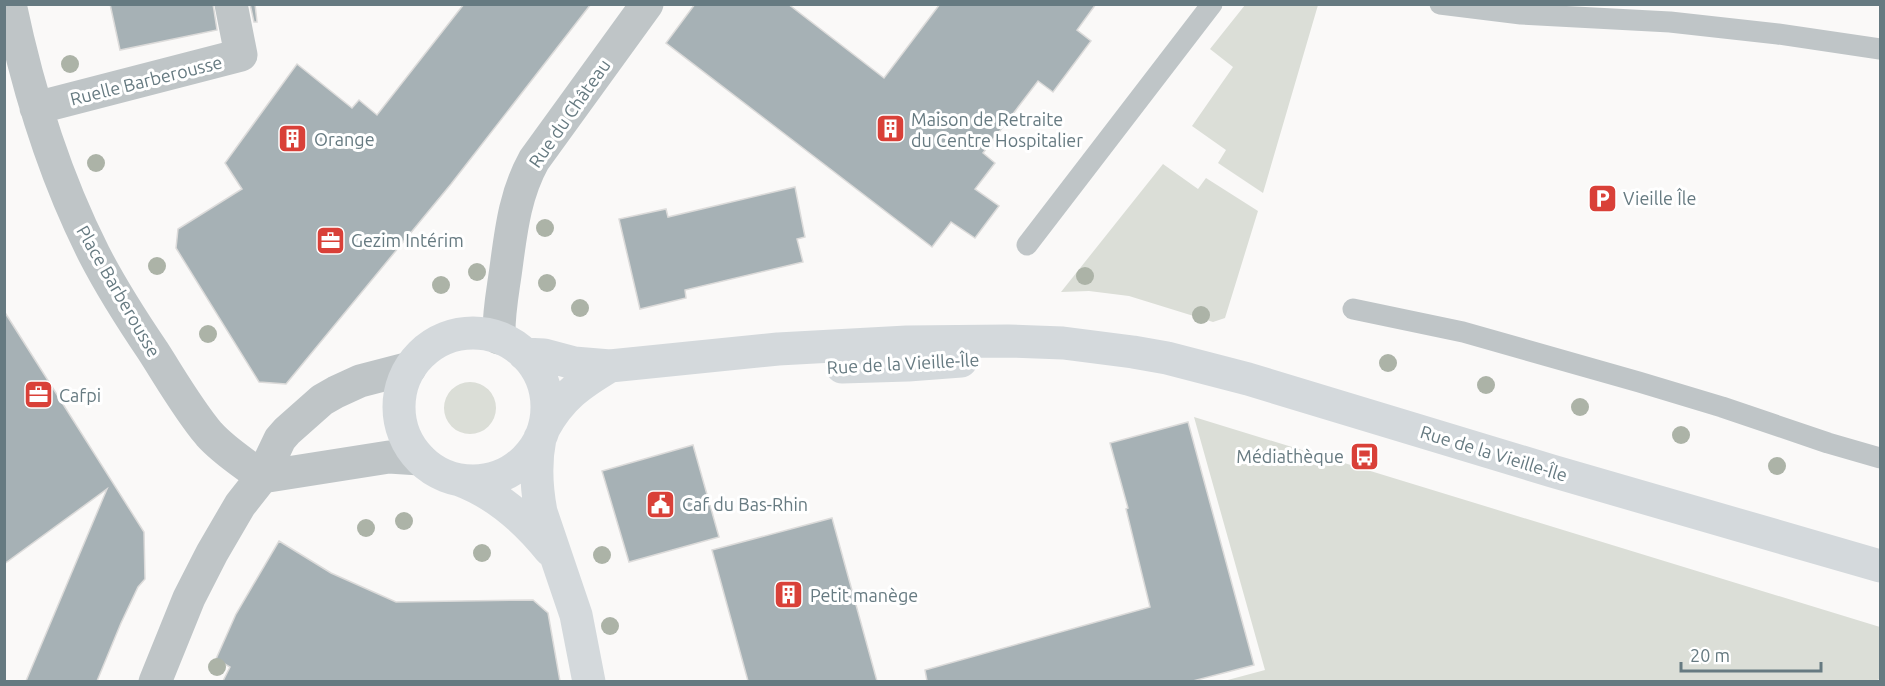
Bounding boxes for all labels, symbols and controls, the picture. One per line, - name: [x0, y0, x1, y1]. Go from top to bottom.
- street label: Ruelle Barberousse: [68, 51, 224, 109]
- street label: Rue du Château: [524, 55, 614, 171]
- place label: Maison de Retraite du Centre Hospitalier: [911, 109, 1083, 150]
- building icon: Maison de Retraite du Centre Hospitalier: [874, 113, 906, 145]
- building icon: Orange: [277, 123, 309, 155]
- place label: Orange: [314, 129, 375, 149]
- parking icon: Vieille Île: [1586, 182, 1618, 214]
- place label: Vieille Île: [1623, 187, 1696, 208]
- street label: Place Barberousse: [73, 222, 165, 360]
- office icon: Gezim Intérim: [314, 224, 346, 256]
- place label: Gezim Intérim: [351, 230, 464, 250]
- street label: Rue de la Vieille-Île: [826, 348, 980, 377]
- office icon: Cafpi: [22, 379, 54, 411]
- place label: Cafpi: [59, 385, 101, 405]
- street label: Rue de la Vieille-Île: [1418, 420, 1570, 485]
- bus stop icon: Médiathèque: [1349, 440, 1381, 472]
- place label: Médiathèque: [1236, 446, 1344, 466]
- public building icon: Caf du Bas-Rhin: [645, 488, 677, 520]
- place label: Caf du Bas-Rhin: [682, 494, 808, 514]
- building icon: Petit manège: [773, 579, 805, 611]
- place label: Petit manège: [810, 585, 918, 605]
- scale bar: [1681, 635, 1820, 673]
- text: 20 m: [1690, 645, 1730, 665]

